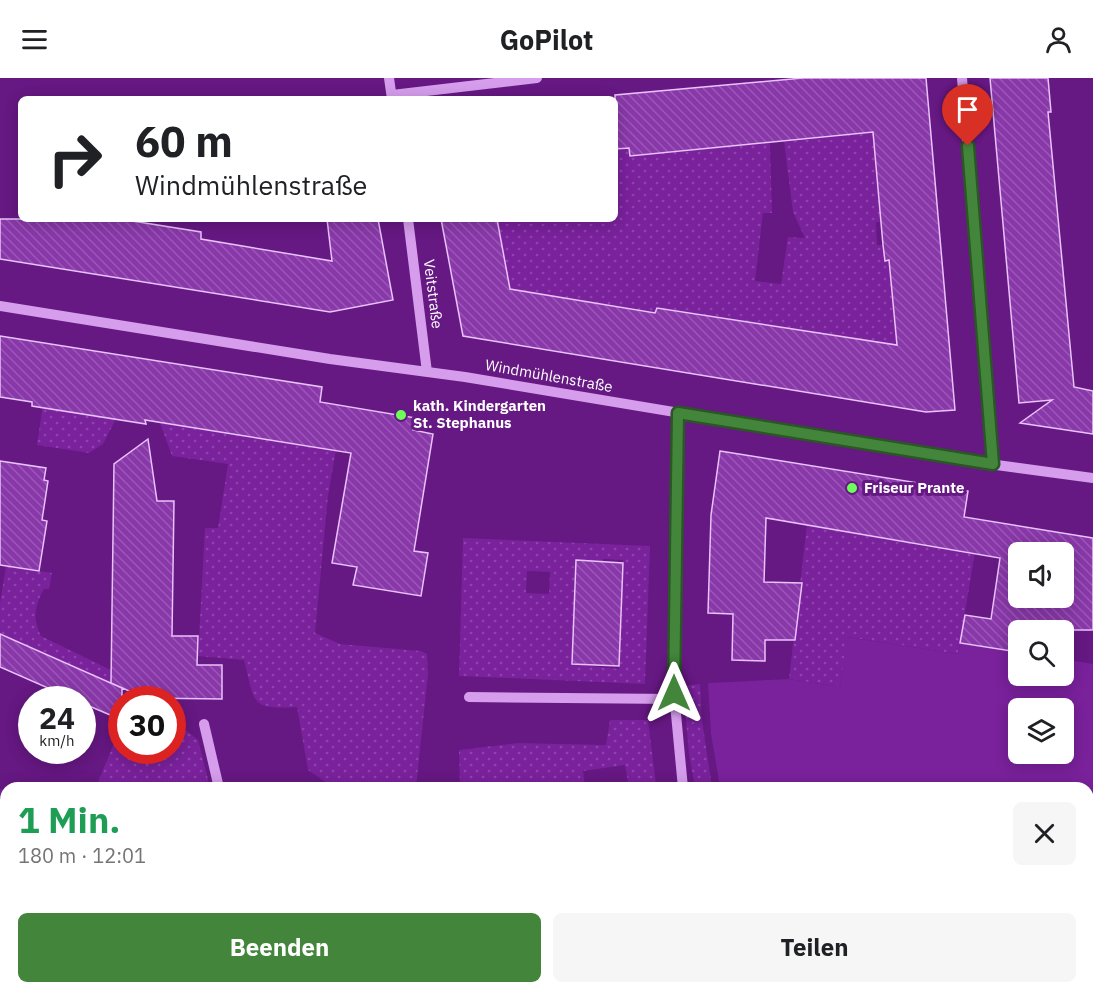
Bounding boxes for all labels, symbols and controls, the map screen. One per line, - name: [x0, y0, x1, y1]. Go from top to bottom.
- text: GoPilot: [500, 22, 593, 57]
- icon: menu: [18, 23, 51, 56]
- icon: person: [1042, 23, 1075, 56]
- pin: [942, 84, 993, 146]
- icon: arrive: [951, 93, 984, 126]
- text: 60 m: [135, 114, 233, 169]
- icon: right: [36, 120, 114, 198]
- text: Windmühlenstraße: [135, 167, 367, 202]
- street label: Veitstraße: [420, 258, 447, 330]
- street label: Windmühlenstraße: [484, 355, 614, 396]
- place label: kath. Kindergarten St. Stephanus: [413, 396, 546, 432]
- marker: kath. Kindergarten St. Stephanus: [394, 408, 408, 422]
- place label: Friseur Prante: [864, 478, 964, 497]
- marker: Friseur Prante: [845, 481, 859, 495]
- map controls: [1008, 542, 1074, 764]
- button: sound: [1008, 542, 1074, 608]
- button: search: [1008, 620, 1074, 686]
- position arrow: [642, 661, 706, 725]
- speed limit sign: 30: [108, 686, 186, 764]
- text: 24: [39, 698, 75, 737]
- button: layers: [1008, 698, 1074, 764]
- text: km/h: [39, 731, 75, 750]
- text: 1 Min.: [18, 796, 121, 843]
- button: close: [1013, 802, 1076, 865]
- text: 180 m · 12:01: [18, 842, 146, 869]
- button: Beenden: [18, 913, 541, 982]
- button: Teilen: [553, 913, 1076, 982]

